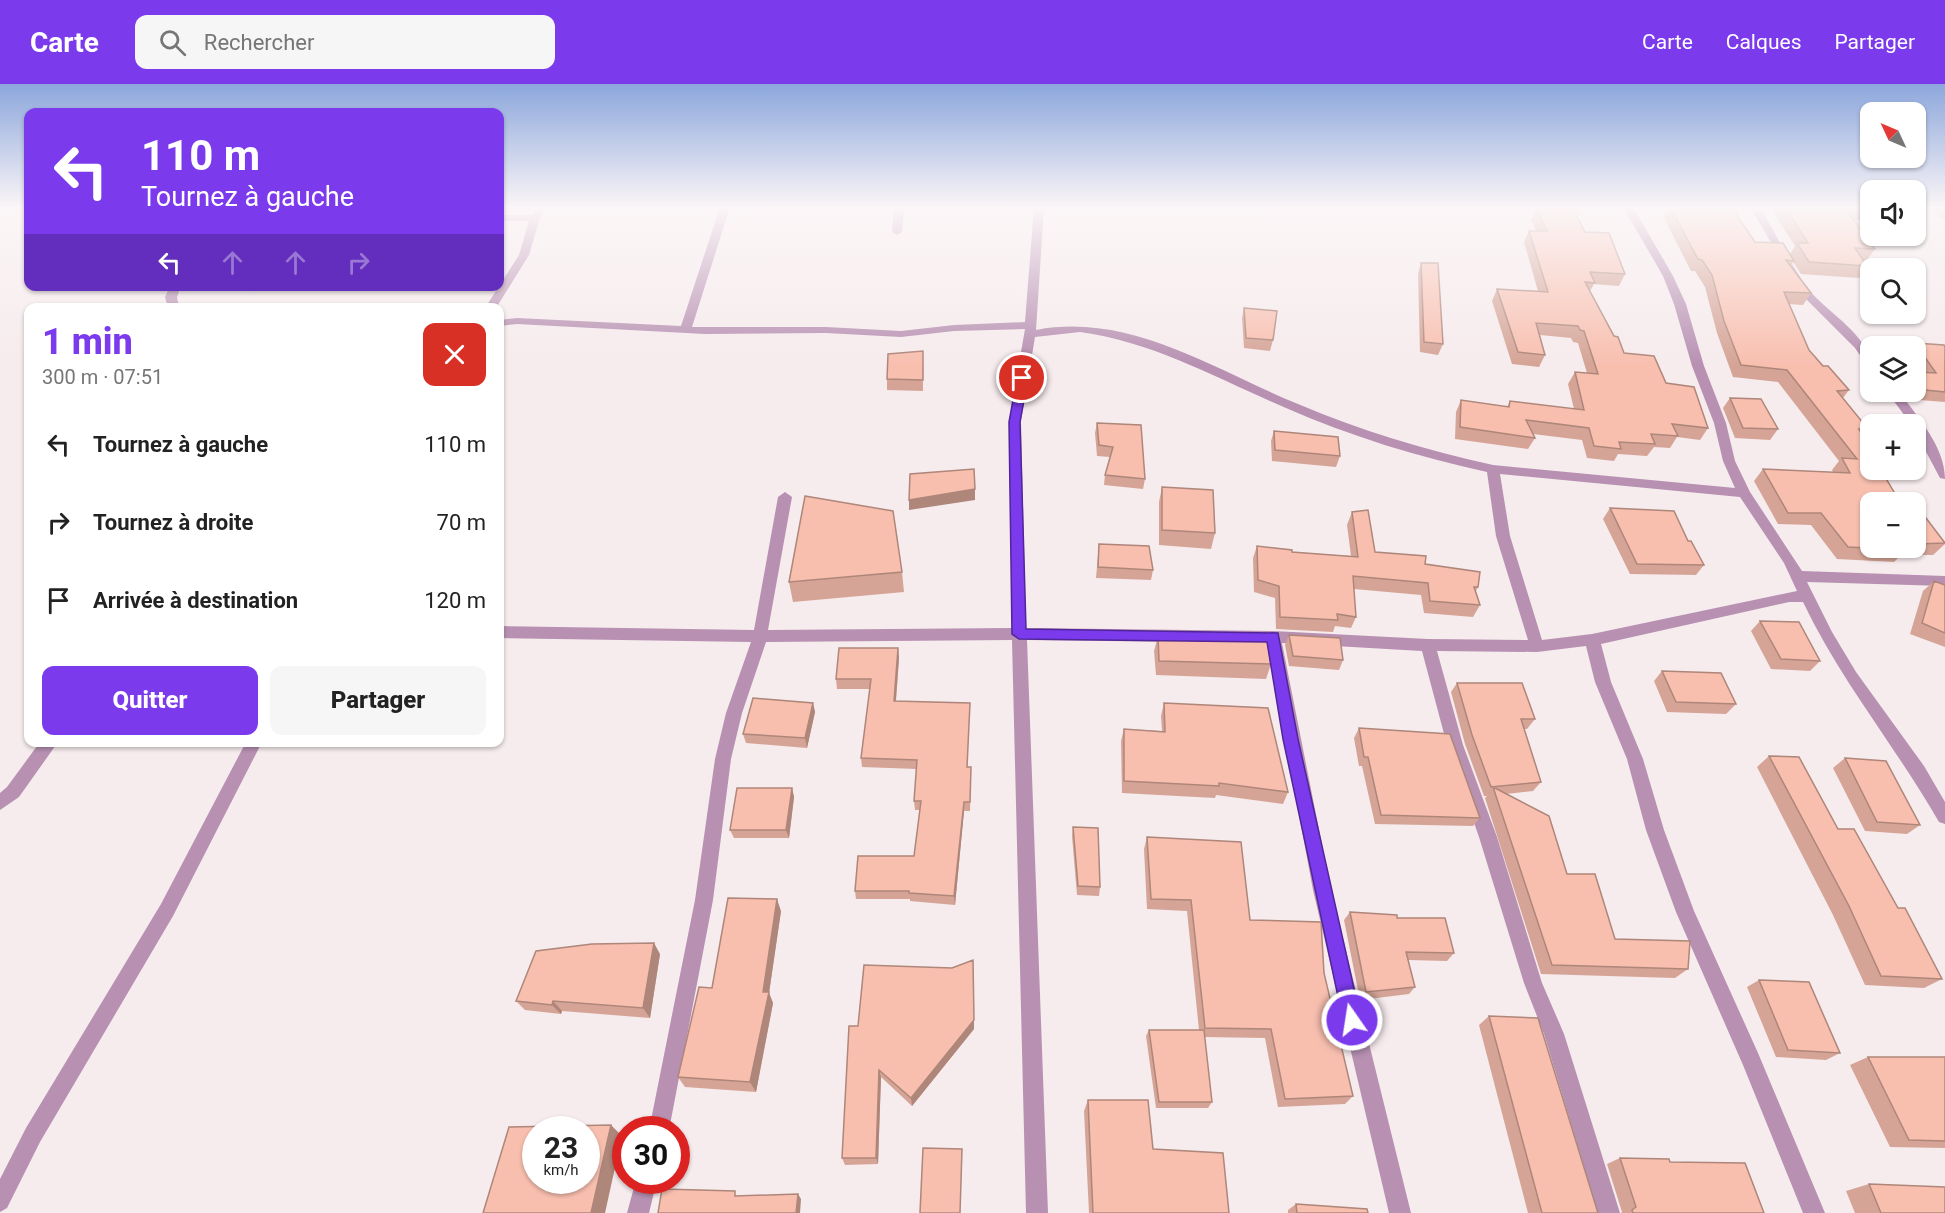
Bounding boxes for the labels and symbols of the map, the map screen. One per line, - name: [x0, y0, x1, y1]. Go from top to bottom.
- north arrow: [1860, 102, 1926, 168]
- pin: [996, 352, 1047, 403]
- position arrow: [1320, 988, 1384, 1052]
- speed limit sign: 30: [612, 1116, 690, 1194]

